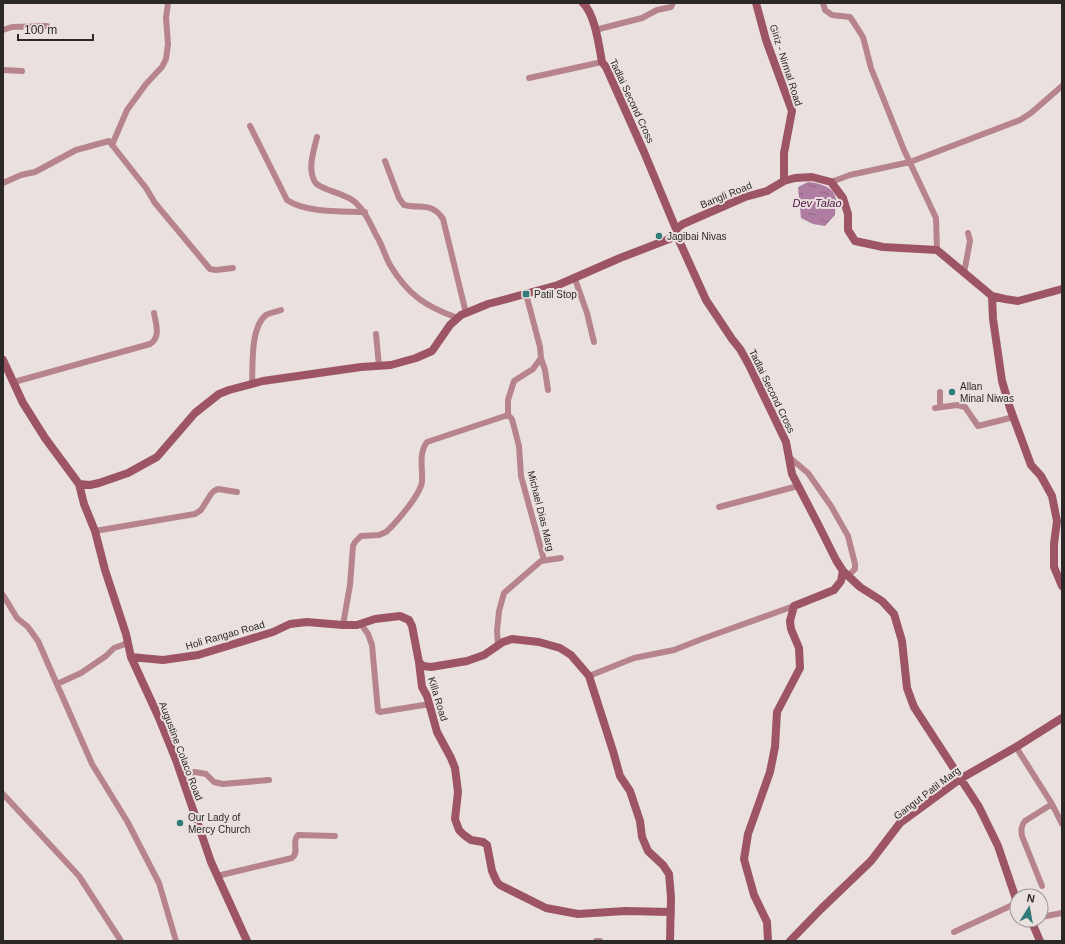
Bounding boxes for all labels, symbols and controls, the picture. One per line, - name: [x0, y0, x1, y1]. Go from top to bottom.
- scale bar: [18, 16, 93, 42]
- text: 100 m: [24, 23, 57, 37]
- street label: Giriz - Nirmal Road: [768, 23, 804, 107]
- street label: Tadlai Second Cross: [608, 57, 656, 145]
- street label: Bangli Road: [699, 180, 753, 210]
- water label: Dev Talao: [792, 197, 842, 209]
- marker: Jagibai Nivas: [654, 231, 664, 241]
- place label: Jagibai Nivas: [667, 231, 726, 242]
- marker: Patil Stop: [521, 289, 531, 299]
- place label: Patil Stop: [534, 289, 577, 300]
- street label: Tadlai Second Cross: [747, 347, 797, 435]
- place label: Allan Minal Niwas: [960, 381, 1014, 404]
- marker: Allan Minal Niwas: [947, 387, 957, 397]
- street label: Michael Dias Marg: [526, 469, 556, 553]
- street label: Holi Rangao Road: [184, 618, 266, 652]
- street label: Killa Road: [426, 676, 450, 722]
- street label: Augustine Colaco Road: [157, 700, 205, 802]
- street label: Gangut Patil Marg: [892, 764, 962, 822]
- place label: Our Lady of Mercy Church: [188, 812, 250, 835]
- marker: Our Lady of Mercy Church: [175, 818, 185, 828]
- north arrow: [1009, 888, 1049, 928]
- text: N: [1026, 892, 1036, 905]

